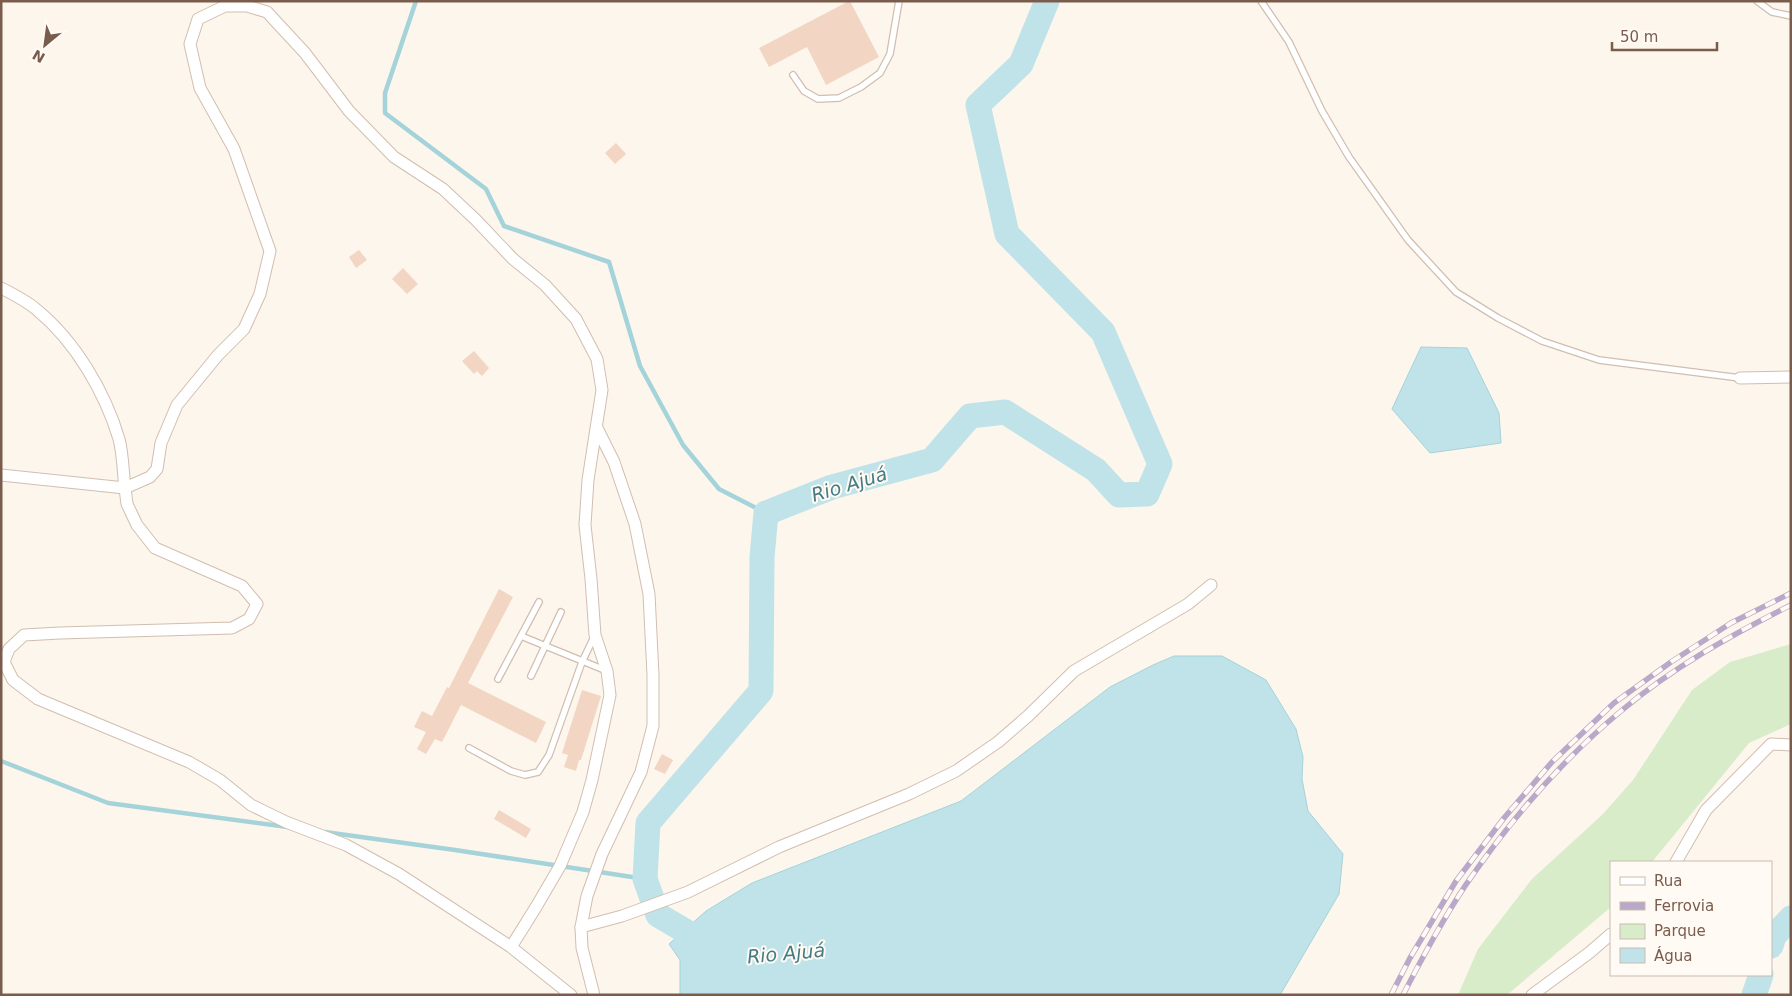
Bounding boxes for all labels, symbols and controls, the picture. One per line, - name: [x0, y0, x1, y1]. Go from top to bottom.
- north arrow: [20, 20, 70, 70]
- scale bar: [1612, 20, 1717, 52]
- text: 50 m: [1620, 28, 1658, 46]
- text: N: [30, 47, 48, 66]
- water label: Rio Ajuá: [808, 462, 890, 506]
- legend: [1610, 861, 1772, 976]
- text: Rua: [1654, 872, 1682, 890]
- text: Ferrovia: [1654, 897, 1714, 915]
- text: Parque: [1654, 922, 1706, 940]
- water label: Rio Ajuá: [746, 939, 826, 967]
- text: Água: [1654, 946, 1692, 965]

